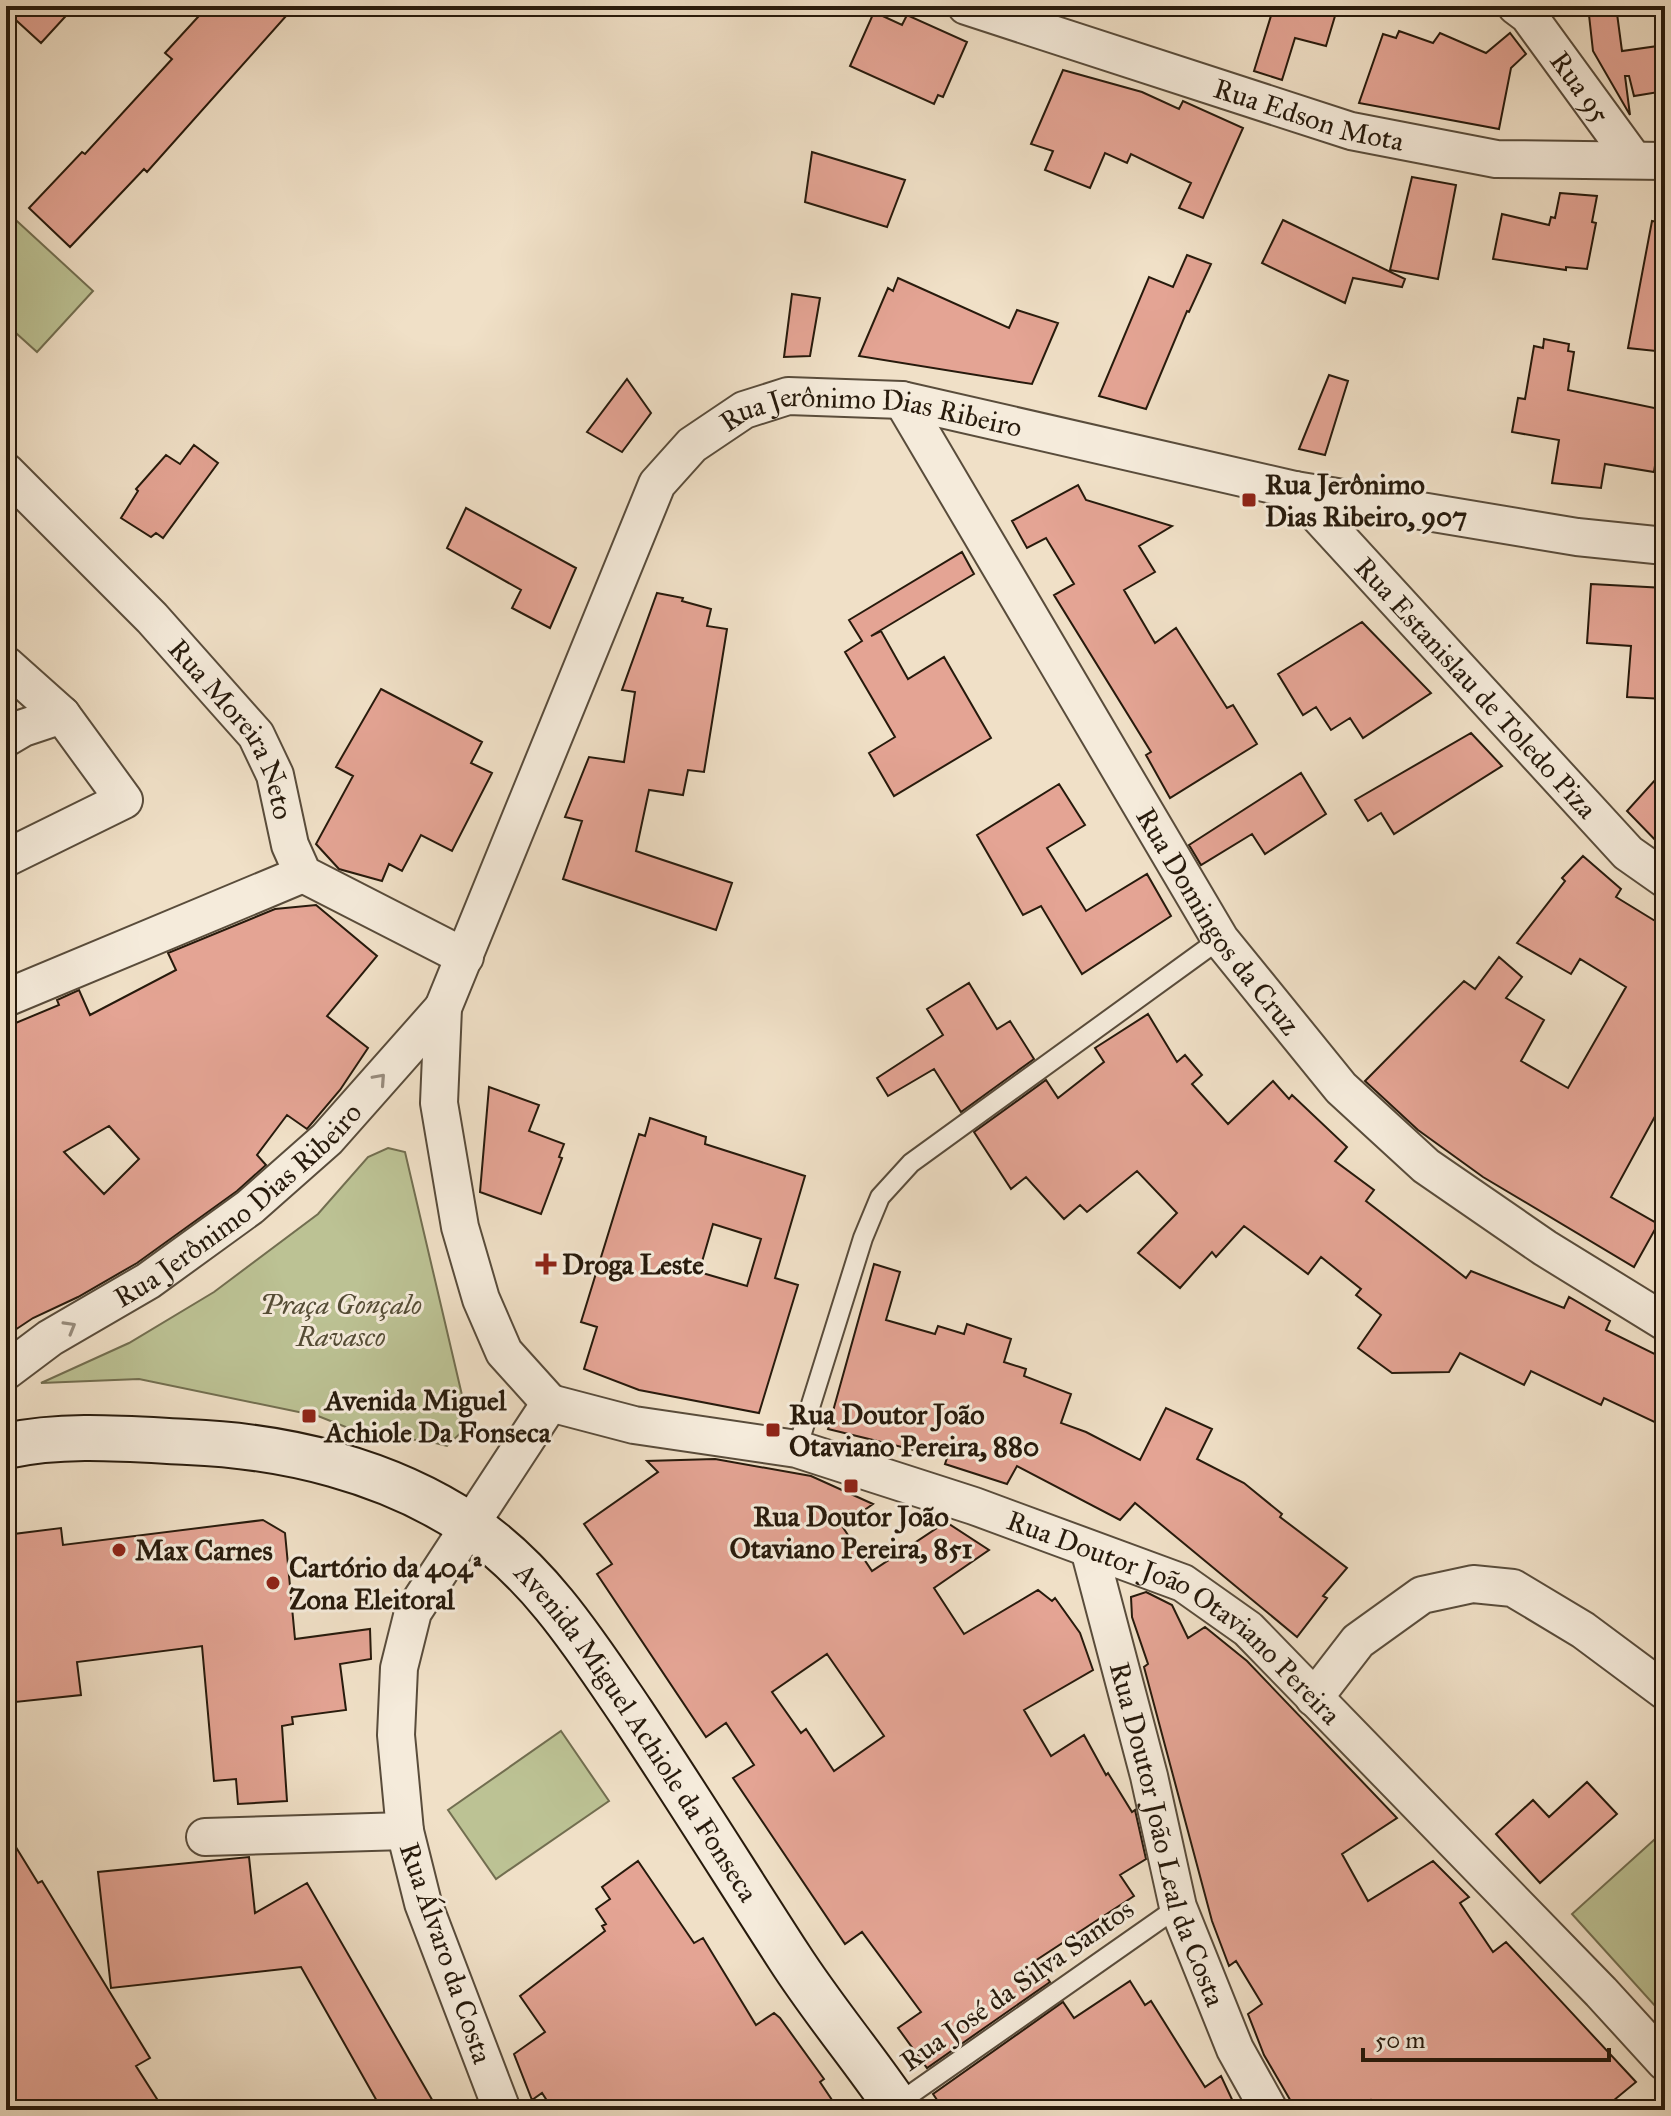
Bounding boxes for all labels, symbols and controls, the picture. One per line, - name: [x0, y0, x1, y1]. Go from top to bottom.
- street label: Rua 95: [1543, 44, 1618, 130]
- street label: Rua Edson Mota: [1209, 70, 1407, 158]
- text: Rua Jerônimo Dias Ribeiro: [713, 379, 1026, 444]
- street label: Rua Jerônimo Dias Ribeiro: [719, 414, 1027, 448]
- place label: Rua Jerônimo Dias Ribeiro, 907: [1265, 467, 1467, 534]
- marker: Rua Jerônimo Dias Ribeiro, 907: [1240, 491, 1258, 509]
- street label: Rua Estanislau de Toledo Piza: [1347, 549, 1605, 826]
- street label: Rua Moreira Neto: [161, 631, 302, 823]
- street label: Rua Domingos da Cruz: [1129, 801, 1308, 1042]
- one-way arrow: [371, 1073, 385, 1088]
- street label: Rua Jerônimo Dias Ribeiro: [107, 1095, 369, 1315]
- place label: Droga Leste: [562, 1247, 704, 1282]
- marker: Droga Leste: [537, 1255, 555, 1273]
- park label: Praça Gonçalo Ravasco: [260, 1287, 422, 1354]
- one-way arrow: [61, 1321, 76, 1337]
- place label: Avenida Miguel Achiole Da Fonseca: [323, 1383, 552, 1450]
- place label: Rua Doutor João Otaviano Pereira, 880: [789, 1397, 1039, 1464]
- marker: Avenida Miguel Achiole Da Fonseca: [300, 1407, 318, 1425]
- marker: Rua Doutor João Otaviano Pereira, 880: [764, 1421, 782, 1439]
- marker: Rua Doutor João Otaviano Pereira, 851: [842, 1477, 860, 1495]
- place label: Rua Doutor João Otaviano Pereira, 851: [729, 1499, 973, 1566]
- street label: Rua Doutor João Otaviano Pereira: [1002, 1502, 1349, 1732]
- place label: Max Carnes: [135, 1533, 273, 1568]
- marker: Max Carnes: [110, 1541, 128, 1559]
- place label: Cartório da 404ª Zona Eleitoral: [289, 1550, 483, 1617]
- street label: Avenida Miguel Achiole da Fonseca: [507, 1554, 766, 1908]
- marker: Cartório da 404ª Zona Eleitoral: [264, 1574, 282, 1592]
- street label: Rua Doutor João Leal da Costa: [1102, 1658, 1234, 2011]
- street label: Rua Álvaro da Costa: [392, 1838, 500, 2068]
- street label: Rua José da Silva Santos: [894, 1891, 1140, 2079]
- scale bar: [1363, 2012, 1609, 2062]
- text: 50 m: [1375, 2025, 1425, 2055]

